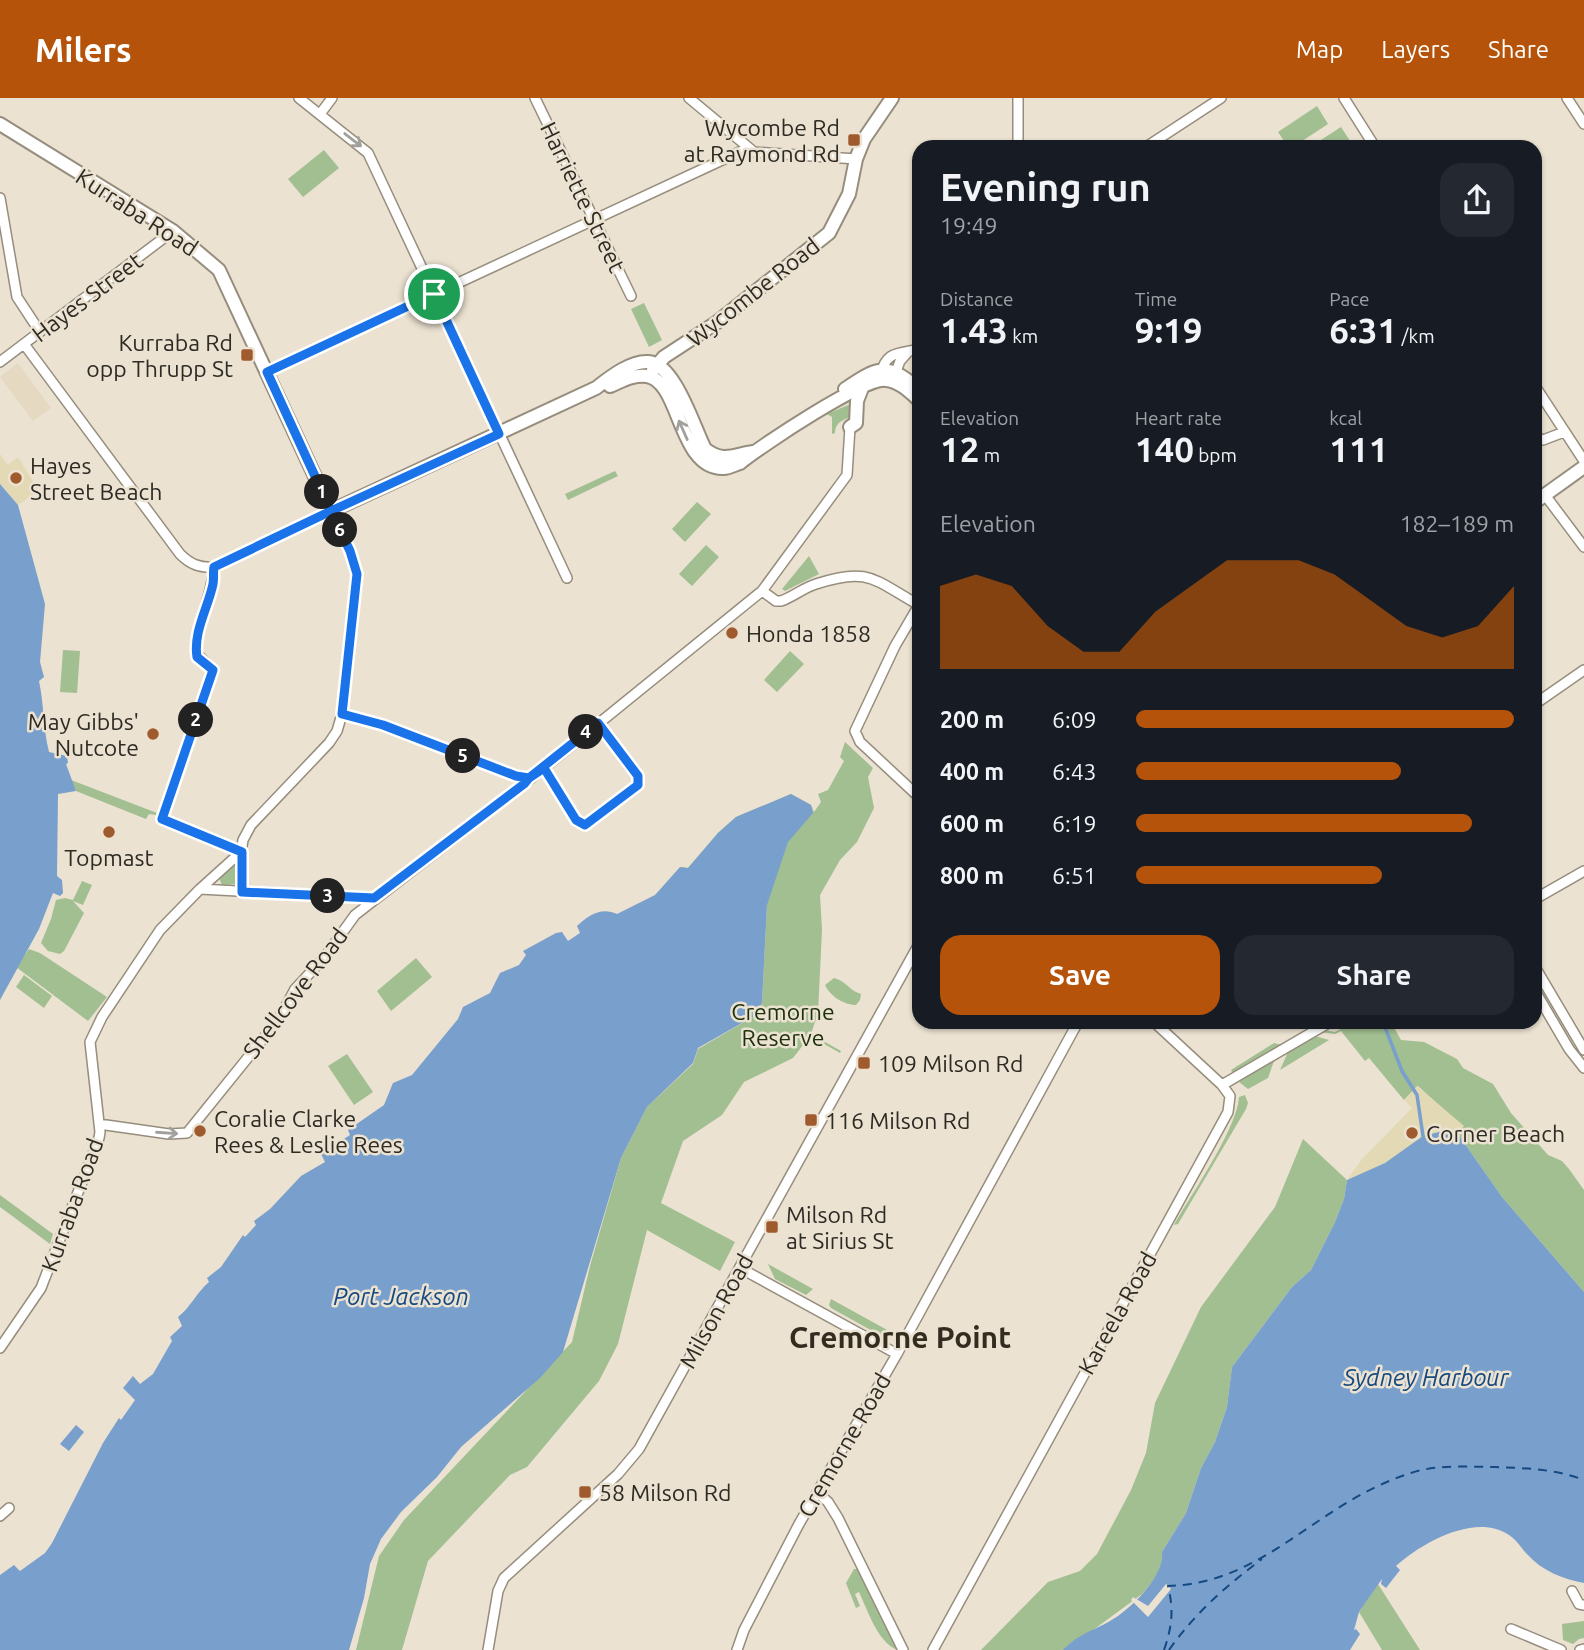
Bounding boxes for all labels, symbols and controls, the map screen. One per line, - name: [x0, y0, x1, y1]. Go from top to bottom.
- text: Milers: [35, 31, 132, 68]
- text: Map: [1296, 36, 1343, 63]
- text: Layers: [1381, 36, 1450, 63]
- text: Share: [1488, 36, 1549, 63]
- place label: Wycombe Rd at Raymond Rd: [684, 115, 840, 166]
- street label: Harriette Street: [536, 118, 630, 276]
- one-way arrow: [343, 132, 362, 147]
- marker: Wycombe Rd at Raymond Rd: [846, 132, 862, 148]
- street label: Kurraba Road: [72, 163, 202, 261]
- button: share: [1440, 163, 1514, 237]
- text: Evening run: [940, 166, 1151, 208]
- text: 19:49: [940, 213, 998, 238]
- street label: Wycombe Road: [682, 233, 824, 351]
- street label: Hayes Street: [27, 248, 147, 346]
- pin: [404, 264, 464, 324]
- icon: arrive: [415, 275, 453, 313]
- text: Distance: [940, 288, 1014, 310]
- text: Time: [1135, 288, 1177, 310]
- text: Pace: [1329, 288, 1370, 310]
- text: 1.43: [940, 310, 1008, 350]
- text: 9:19: [1135, 310, 1203, 350]
- text: 6:31: [1329, 310, 1397, 350]
- text: km: [1008, 325, 1038, 347]
- text: /km: [1397, 325, 1435, 347]
- place label: Kurraba Rd opp Thrupp St: [86, 330, 233, 381]
- marker: Kurraba Rd opp Thrupp St: [239, 347, 255, 363]
- text: Elevation: [940, 407, 1019, 429]
- text: Heart rate: [1135, 407, 1222, 429]
- text: kcal: [1329, 407, 1362, 429]
- one-way arrow: [676, 420, 689, 442]
- text: 12: [940, 429, 979, 469]
- text: 140: [1135, 429, 1194, 469]
- text: 111: [1329, 429, 1389, 469]
- text: m: [979, 444, 1000, 466]
- text: bpm: [1194, 444, 1237, 466]
- place label: Hayes Street Beach: [30, 453, 162, 504]
- marker: Hayes Street Beach: [8, 470, 24, 486]
- pin: 1: [304, 474, 340, 510]
- text: 1: [316, 480, 327, 502]
- text: Elevation: [940, 511, 1036, 536]
- text: 182–189 m: [1400, 511, 1514, 536]
- pin: 6: [322, 512, 358, 548]
- text: 6: [334, 518, 345, 540]
- place label: Honda 1858: [746, 621, 871, 646]
- marker: Honda 1858: [724, 625, 740, 641]
- pin: 2: [178, 702, 214, 738]
- text: 200 m: [940, 707, 1004, 732]
- text: 6:09: [1052, 707, 1097, 732]
- text: 2: [190, 708, 201, 730]
- place label: May Gibbs' Nutcote: [28, 709, 139, 760]
- pin: 4: [568, 714, 604, 750]
- text: 4: [580, 720, 591, 742]
- marker: May Gibbs' Nutcote: [145, 726, 161, 742]
- pin: 5: [446, 738, 480, 774]
- text: 5: [457, 744, 468, 766]
- text: 400 m: [940, 759, 1004, 784]
- text: 6:43: [1052, 759, 1097, 784]
- text: 600 m: [940, 811, 1004, 836]
- text: 6:19: [1052, 811, 1097, 836]
- marker: Topmast: [101, 824, 117, 840]
- place label: Topmast: [64, 845, 154, 870]
- text: 800 m: [940, 863, 1004, 888]
- text: 6:51: [1052, 863, 1097, 888]
- pin: 3: [310, 878, 346, 914]
- text: 3: [322, 884, 333, 906]
- street label: Shellcove Road: [238, 923, 352, 1063]
- button: Save: [940, 935, 1220, 1015]
- button: Share: [1234, 935, 1514, 1015]
- park label: Cremorne Reserve: [731, 999, 835, 1050]
- place label: 109 Milson Rd: [878, 1051, 1023, 1076]
- marker: 109 Milson Rd: [856, 1055, 872, 1071]
- place label: Coralie Clarke Rees & Leslie Rees: [214, 1106, 403, 1157]
- place label: 116 Milson Rd: [825, 1108, 970, 1133]
- marker: 116 Milson Rd: [803, 1112, 819, 1128]
- place label: Corner Beach: [1426, 1121, 1565, 1146]
- marker: Coralie Clarke Rees & Leslie Rees: [192, 1123, 208, 1139]
- marker: Corner Beach: [1404, 1125, 1420, 1141]
- one-way arrow: [155, 1127, 178, 1140]
- street label: Kurraba Road: [36, 1135, 108, 1275]
- place label: Milson Rd at Sirius St: [786, 1202, 894, 1253]
- marker: Milson Rd at Sirius St: [764, 1219, 780, 1235]
- street label: Kareela Road: [1073, 1247, 1161, 1379]
- street label: Milson Road: [674, 1250, 758, 1372]
- water label: Port Jackson: [333, 1283, 469, 1310]
- district label: Cremorne Point: [789, 1320, 1011, 1354]
- water label: Sydney Harbour: [1342, 1364, 1509, 1391]
- street label: Cremorne Road: [793, 1369, 895, 1521]
- place label: 58 Milson Rd: [599, 1480, 731, 1505]
- marker: 58 Milson Rd: [577, 1484, 593, 1500]

